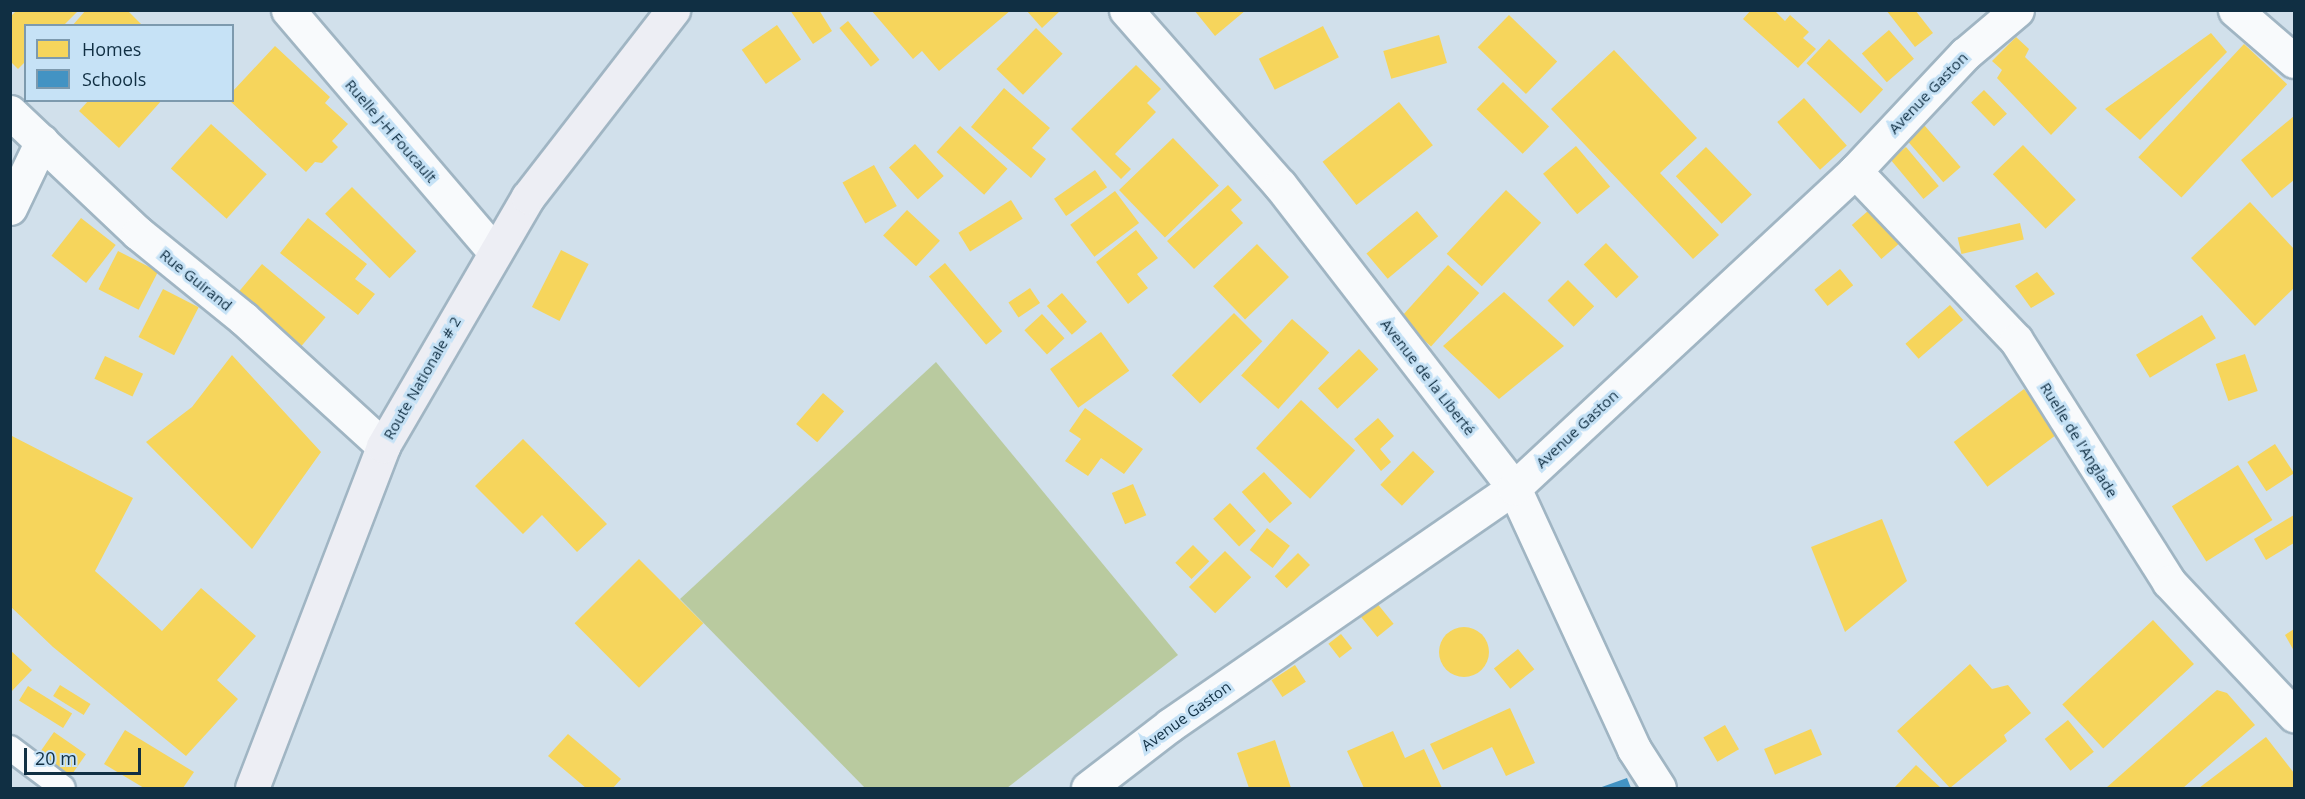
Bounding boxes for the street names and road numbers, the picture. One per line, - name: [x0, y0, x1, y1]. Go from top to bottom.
- street label: Avenue Gaston: [1885, 49, 1971, 137]
- street label: Ruelle J-H Foucault: [341, 76, 441, 186]
- street label: Rue Guirand: [156, 245, 236, 315]
- street label: Route Nationale # 2: [380, 313, 464, 443]
- street label: Avenue de la Liberté: [1377, 315, 1479, 439]
- street label: Ruelle de l'Anglade: [2036, 379, 2122, 501]
- street label: Avenue Gaston: [1532, 386, 1622, 472]
- street label: Avenue Gaston: [1138, 678, 1234, 754]

